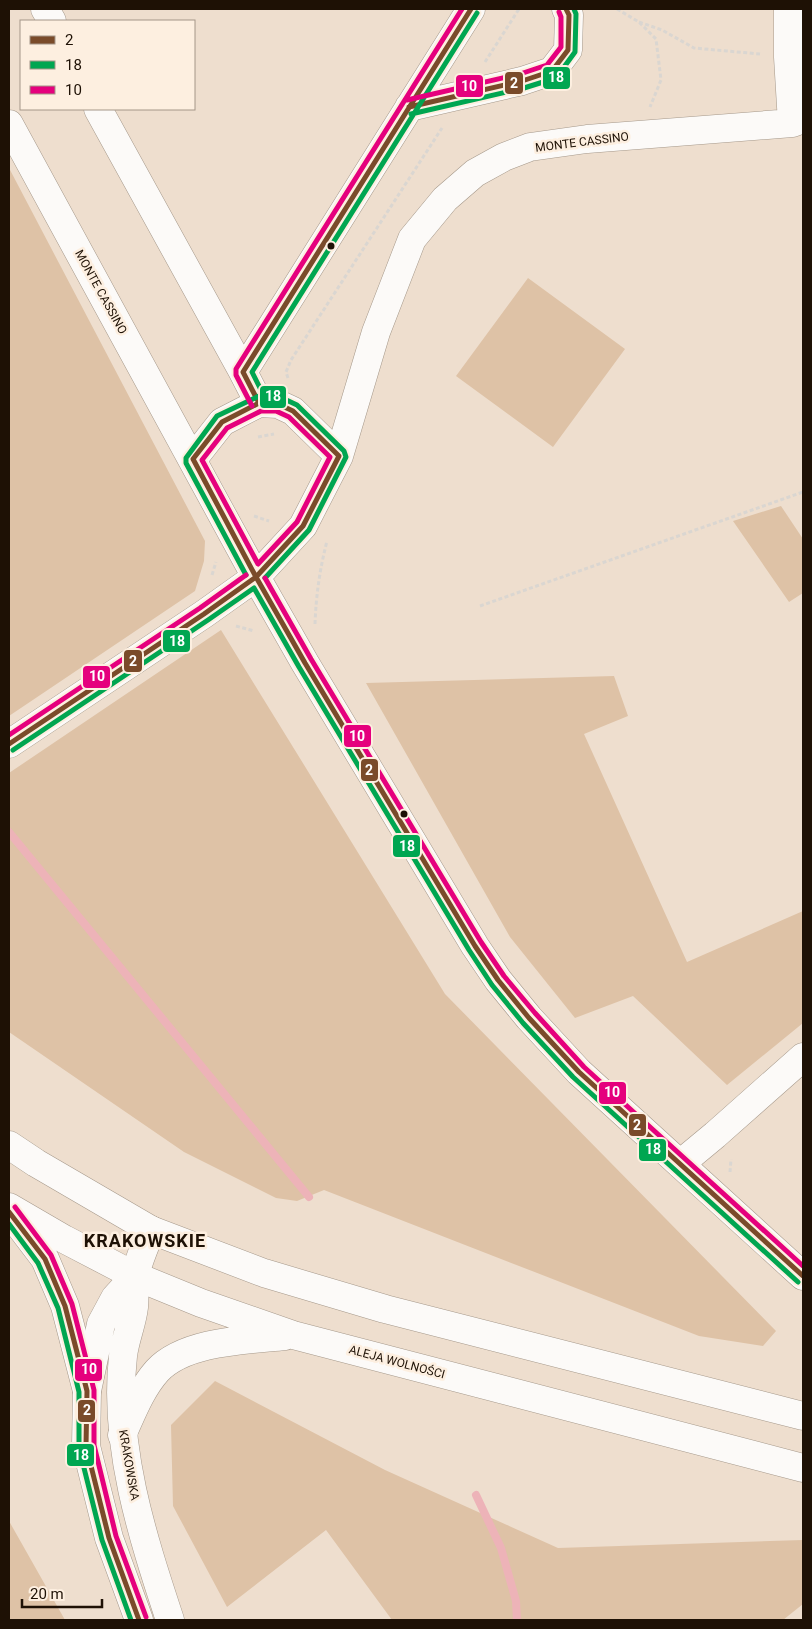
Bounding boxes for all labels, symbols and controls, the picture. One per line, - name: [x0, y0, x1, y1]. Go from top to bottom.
- legend: [20, 20, 195, 110]
- text: 2: [65, 31, 73, 49]
- text: 18: [65, 56, 82, 74]
- line badge: 18: [542, 66, 571, 90]
- text: 18: [548, 69, 564, 85]
- line badge: 2: [504, 71, 524, 95]
- line badge: 10: [455, 74, 484, 98]
- text: 2: [510, 75, 518, 91]
- text: 10: [461, 78, 477, 94]
- text: 10: [65, 81, 82, 99]
- street label: MONTE CASSINO: [534, 129, 630, 155]
- unlabelled marker: [326, 241, 336, 251]
- street label: MONTE CASSINO: [72, 247, 130, 337]
- line badge: 18: [259, 385, 287, 409]
- text: 18: [265, 388, 281, 404]
- line badge: 18: [162, 629, 191, 653]
- text: 18: [169, 633, 185, 649]
- line badge: 2: [123, 649, 143, 673]
- text: 2: [129, 653, 137, 669]
- line badge: 10: [82, 665, 111, 689]
- text: 10: [89, 668, 105, 684]
- line badge: 10: [343, 724, 372, 748]
- text: 10: [349, 728, 365, 744]
- line badge: 2: [360, 758, 379, 782]
- text: 2: [365, 762, 373, 778]
- unlabelled marker: [399, 809, 409, 819]
- line badge: 18: [392, 834, 421, 858]
- text: 18: [399, 838, 415, 854]
- line badge: 10: [598, 1081, 627, 1105]
- text: 10: [604, 1084, 620, 1100]
- line badge: 2: [628, 1113, 647, 1137]
- text: 2: [633, 1117, 641, 1133]
- line badge: 18: [638, 1138, 667, 1162]
- text: 18: [645, 1141, 661, 1157]
- district label: KRAKOWSKIE: [84, 1230, 206, 1251]
- street label: ALEJA WOLNOŚCI: [347, 1341, 447, 1382]
- line badge: 10: [74, 1358, 103, 1382]
- text: 10: [81, 1361, 97, 1377]
- line badge: 2: [77, 1399, 96, 1423]
- text: 2: [83, 1402, 91, 1418]
- street label: KRAKOWSKA: [116, 1429, 142, 1502]
- line badge: 18: [66, 1443, 95, 1467]
- text: 18: [73, 1447, 89, 1463]
- scale bar: [22, 1576, 102, 1608]
- text: 20 m: [30, 1585, 64, 1603]

